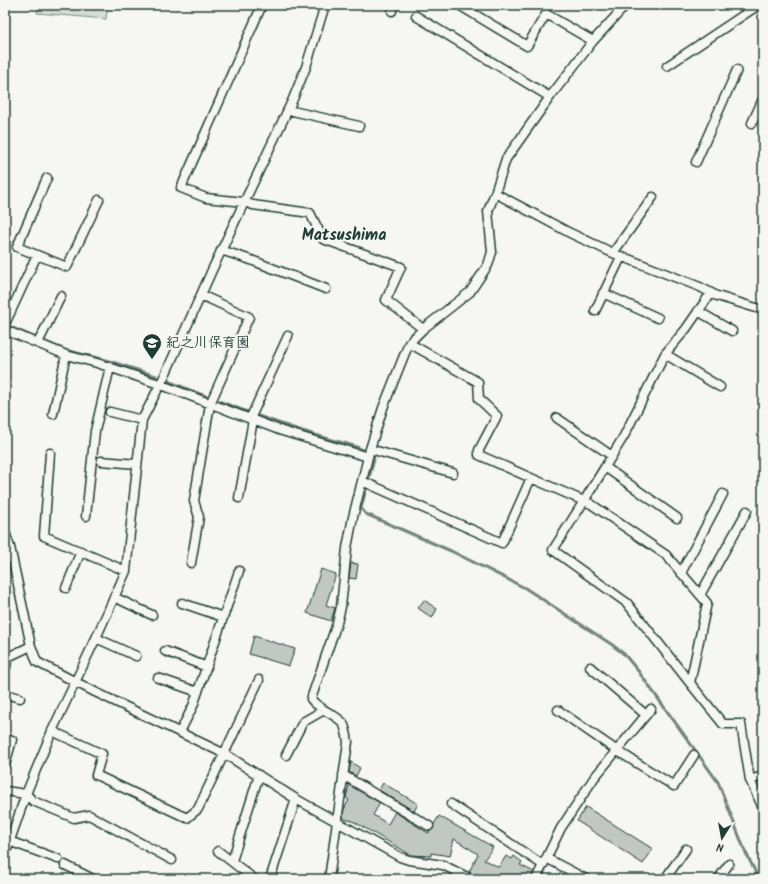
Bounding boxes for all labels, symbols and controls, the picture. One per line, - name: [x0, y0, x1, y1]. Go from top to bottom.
- district label: Matsushima: [302, 223, 386, 248]
- school or university icon: 紀之川保育園: [141, 332, 163, 360]
- place label: 紀之川保育園: [166, 332, 250, 354]
- north arrow: [702, 818, 742, 858]
- text: N: [715, 837, 725, 856]

